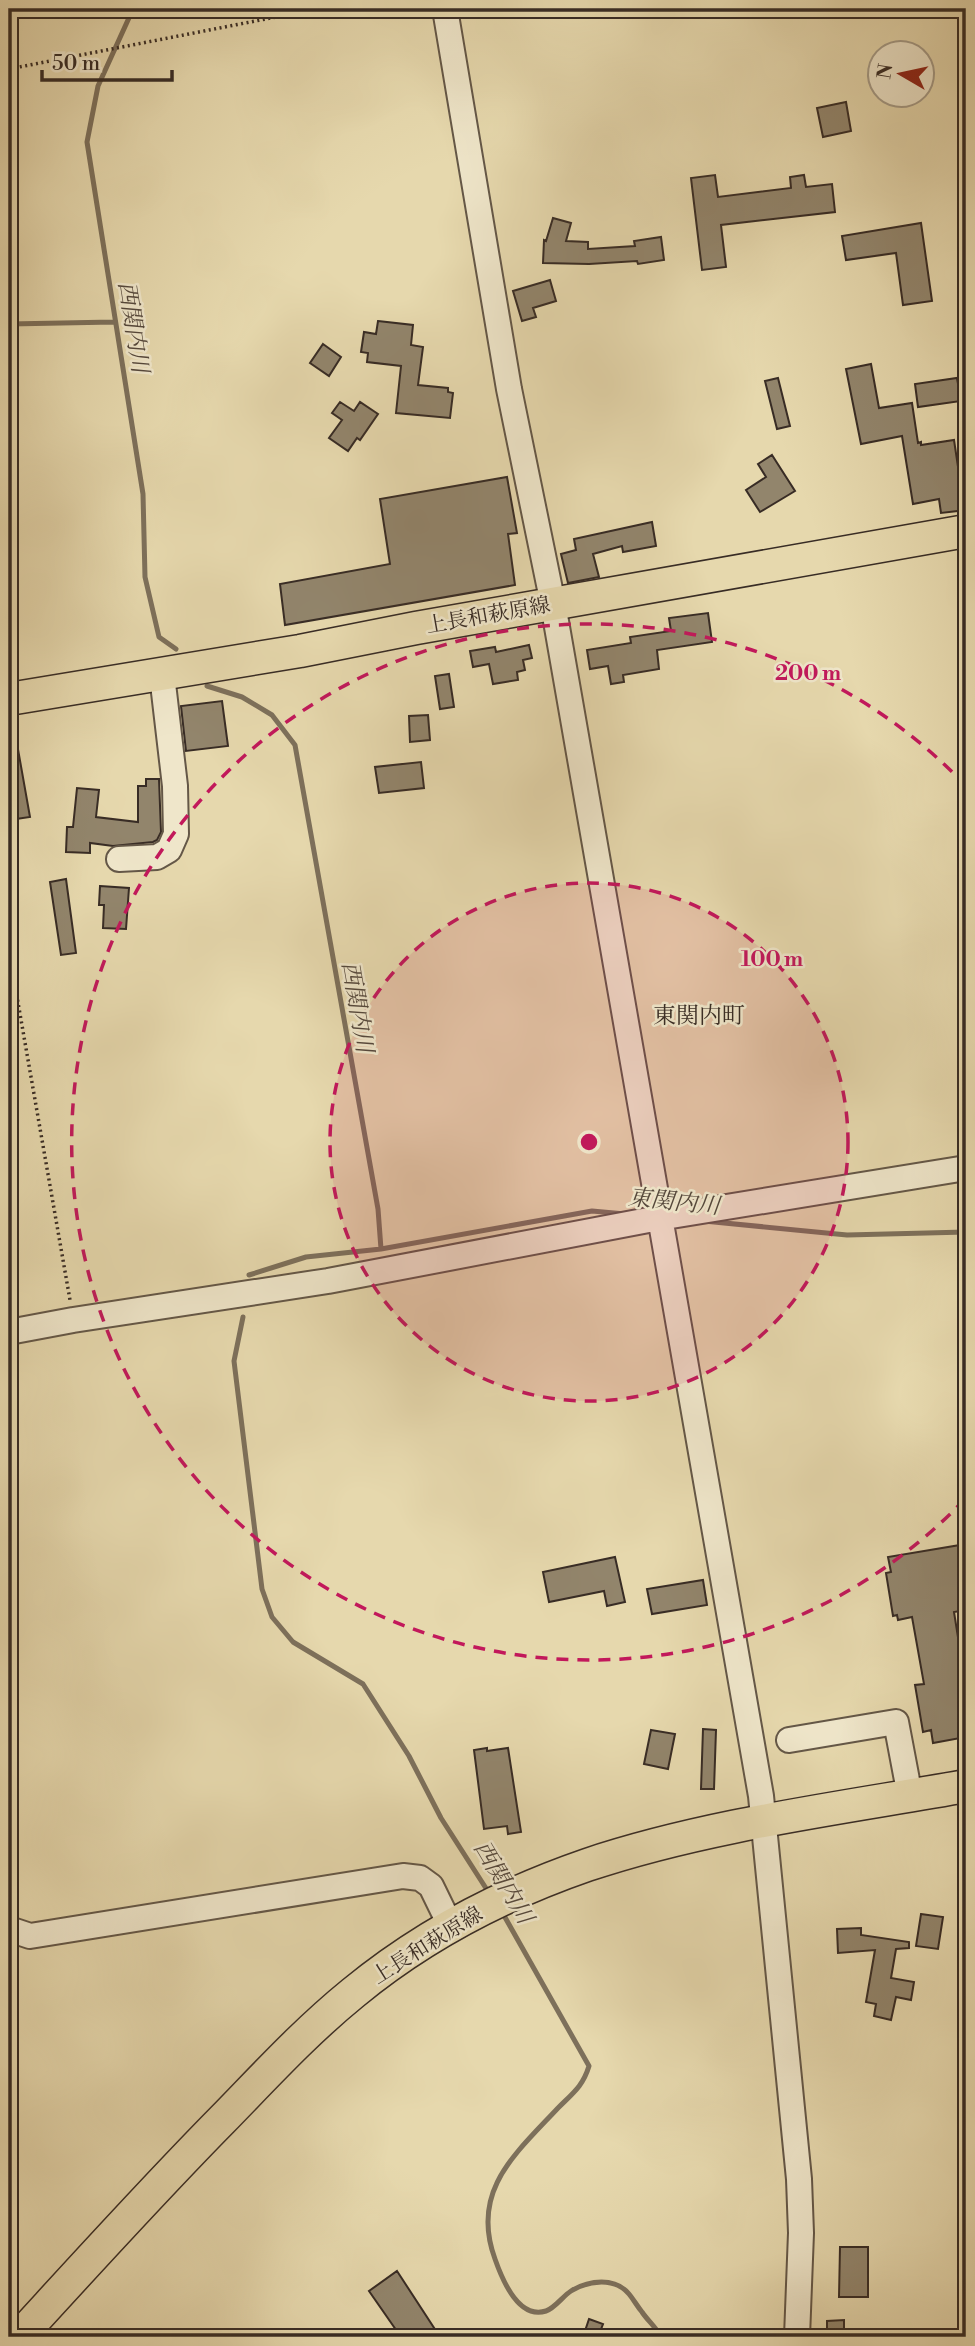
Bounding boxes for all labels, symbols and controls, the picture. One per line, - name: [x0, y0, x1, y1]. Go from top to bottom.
- scale bar: [42, 38, 172, 82]
- north arrow: [866, 38, 936, 108]
- text: 50 m: [52, 51, 100, 77]
- text: N: [872, 62, 898, 81]
- water label: 西関内川: [112, 280, 155, 378]
- street label: 上長和萩原線: [424, 592, 552, 640]
- text: 200 m: [775, 661, 841, 687]
- text: 100 m: [741, 947, 803, 973]
- water label: 西関内川: [335, 959, 379, 1058]
- district label: 東関内町: [653, 1002, 745, 1030]
- centre of rings: [577, 1130, 601, 1154]
- water label: 東関内川: [627, 1183, 724, 1221]
- water label: 西関内川: [467, 1836, 540, 1932]
- street label: 上長和萩原線: [367, 1901, 488, 1990]

